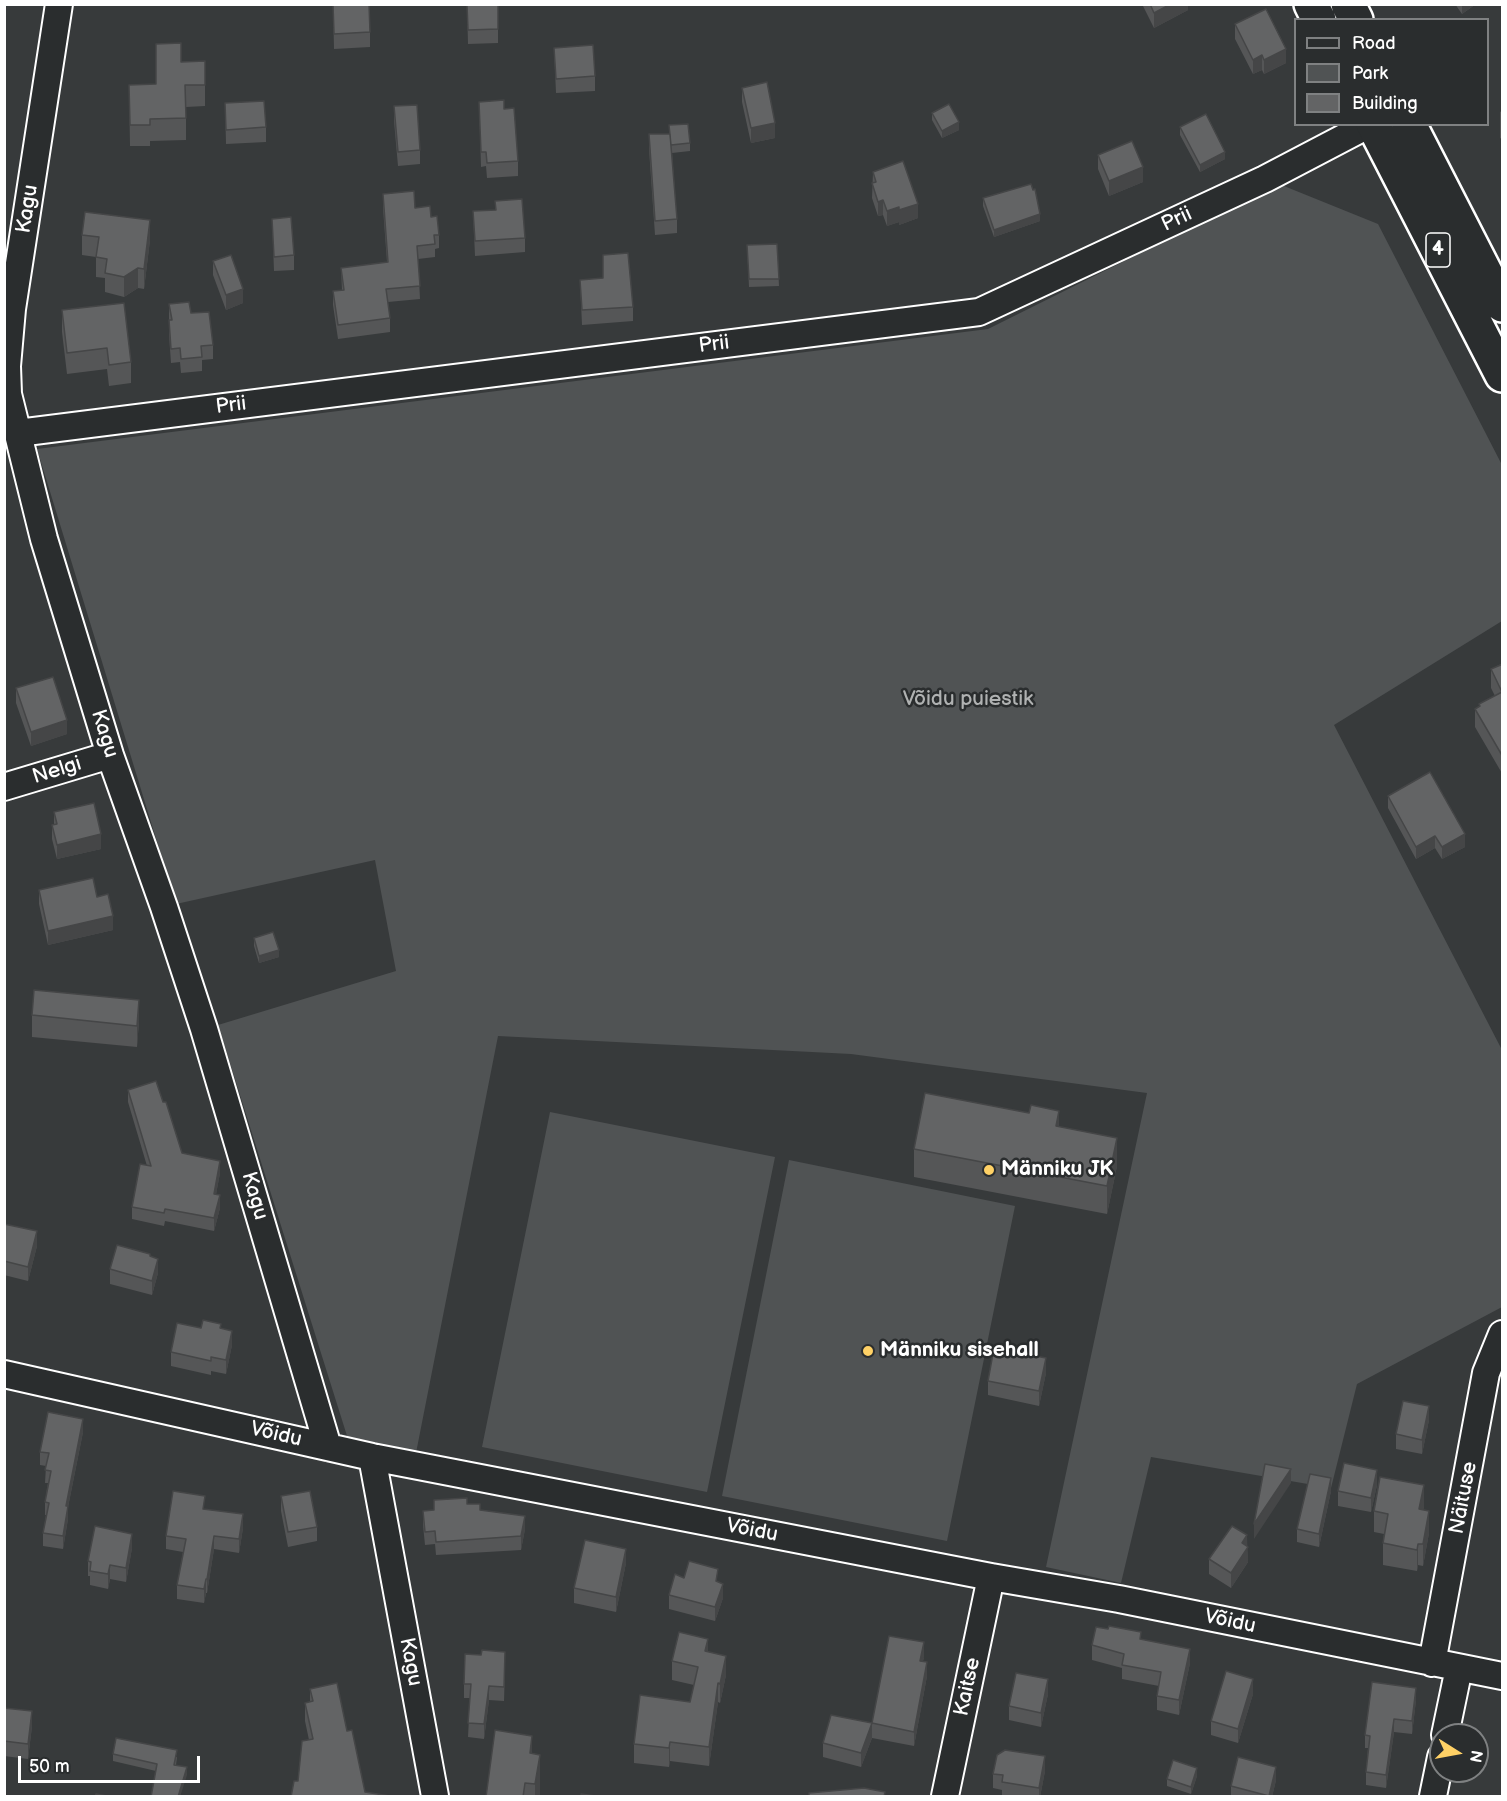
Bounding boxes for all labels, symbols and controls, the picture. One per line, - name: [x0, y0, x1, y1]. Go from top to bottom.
- legend: [1294, 18, 1489, 126]
- text: Road: [1352, 33, 1396, 54]
- text: Park: [1352, 63, 1388, 84]
- text: Building: [1352, 93, 1418, 114]
- street label: Kagu: [12, 183, 44, 235]
- street label: Prii: [1158, 202, 1196, 238]
- road number: 4: [1426, 233, 1450, 267]
- street label: Prii: [697, 331, 731, 359]
- street label: Prii: [214, 392, 248, 420]
- park label: Võidu puiestik: [903, 687, 1033, 713]
- street label: Kagu: [85, 707, 123, 761]
- street label: Nelgi: [29, 752, 85, 790]
- place label: Männiku JK: [1001, 1157, 1114, 1183]
- marker: Männiku JK: [982, 1163, 996, 1177]
- street label: Kagu: [235, 1169, 273, 1223]
- place label: Männiku sisehall: [880, 1338, 1039, 1364]
- marker: Männiku sisehall: [861, 1344, 875, 1358]
- street label: Võidu: [248, 1417, 304, 1453]
- street label: Näituse: [1445, 1460, 1483, 1536]
- street label: Võidu: [724, 1514, 780, 1548]
- street label: Võidu: [1202, 1604, 1258, 1640]
- street label: Kagu: [393, 1636, 427, 1688]
- street label: Kaitse: [950, 1655, 986, 1719]
- north arrow: [1429, 1723, 1489, 1783]
- scale bar: [21, 1744, 202, 1782]
- text: N: [1465, 1748, 1486, 1764]
- text: 50 m: [29, 1756, 70, 1777]

